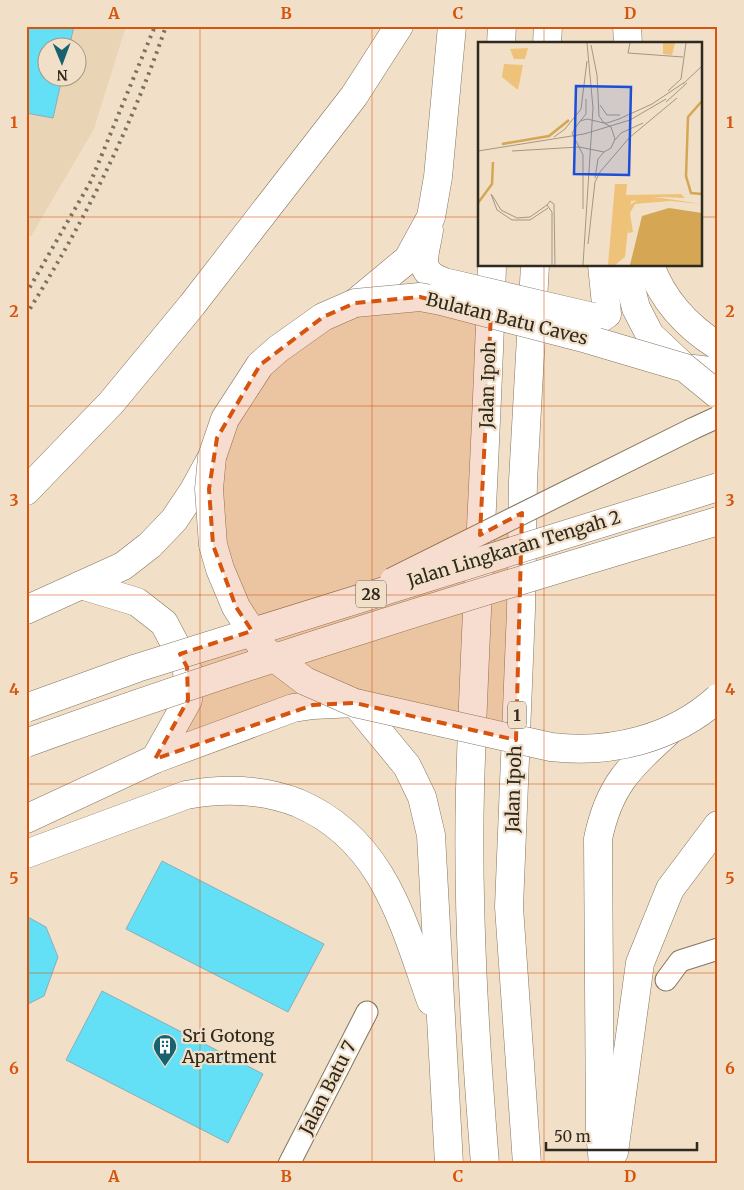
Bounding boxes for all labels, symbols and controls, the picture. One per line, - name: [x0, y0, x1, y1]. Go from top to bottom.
- text: A: [107, 3, 120, 23]
- text: B: [280, 3, 292, 23]
- text: C: [453, 3, 463, 23]
- text: D: [624, 3, 636, 23]
- north arrow: [38, 38, 88, 88]
- inset map: [478, 42, 702, 266]
- text: N: [57, 66, 68, 84]
- text: 1: [10, 112, 18, 132]
- text: 1: [726, 112, 734, 132]
- street label: Bulatan Batu Caves: [424, 287, 590, 350]
- text: 2: [9, 301, 19, 321]
- text: 2: [725, 301, 735, 321]
- street label: Jalan Ipoh: [474, 341, 501, 430]
- text: 3: [9, 490, 19, 510]
- text: 3: [725, 490, 735, 510]
- street label: Jalan Lingkaran Tengah 2: [403, 505, 623, 592]
- road number: 28: [356, 580, 386, 608]
- text: 4: [9, 679, 19, 699]
- text: 4: [725, 679, 735, 699]
- road number: 1: [508, 702, 526, 728]
- street label: Jalan Ipoh: [500, 745, 527, 834]
- text: 5: [9, 868, 19, 888]
- text: 5: [725, 868, 735, 888]
- place label: Sri Gotong Apartment: [181, 1024, 277, 1068]
- building icon: Sri Gotong Apartment: [152, 1033, 178, 1067]
- street label: Jalan Batu 7: [294, 1037, 361, 1139]
- text: 6: [9, 1058, 19, 1078]
- text: 6: [725, 1058, 735, 1078]
- scale bar: [546, 1120, 698, 1152]
- text: 50 m: [554, 1127, 591, 1146]
- text: A: [107, 1166, 120, 1186]
- text: B: [280, 1166, 292, 1186]
- text: C: [453, 1166, 463, 1186]
- text: D: [624, 1166, 636, 1186]

